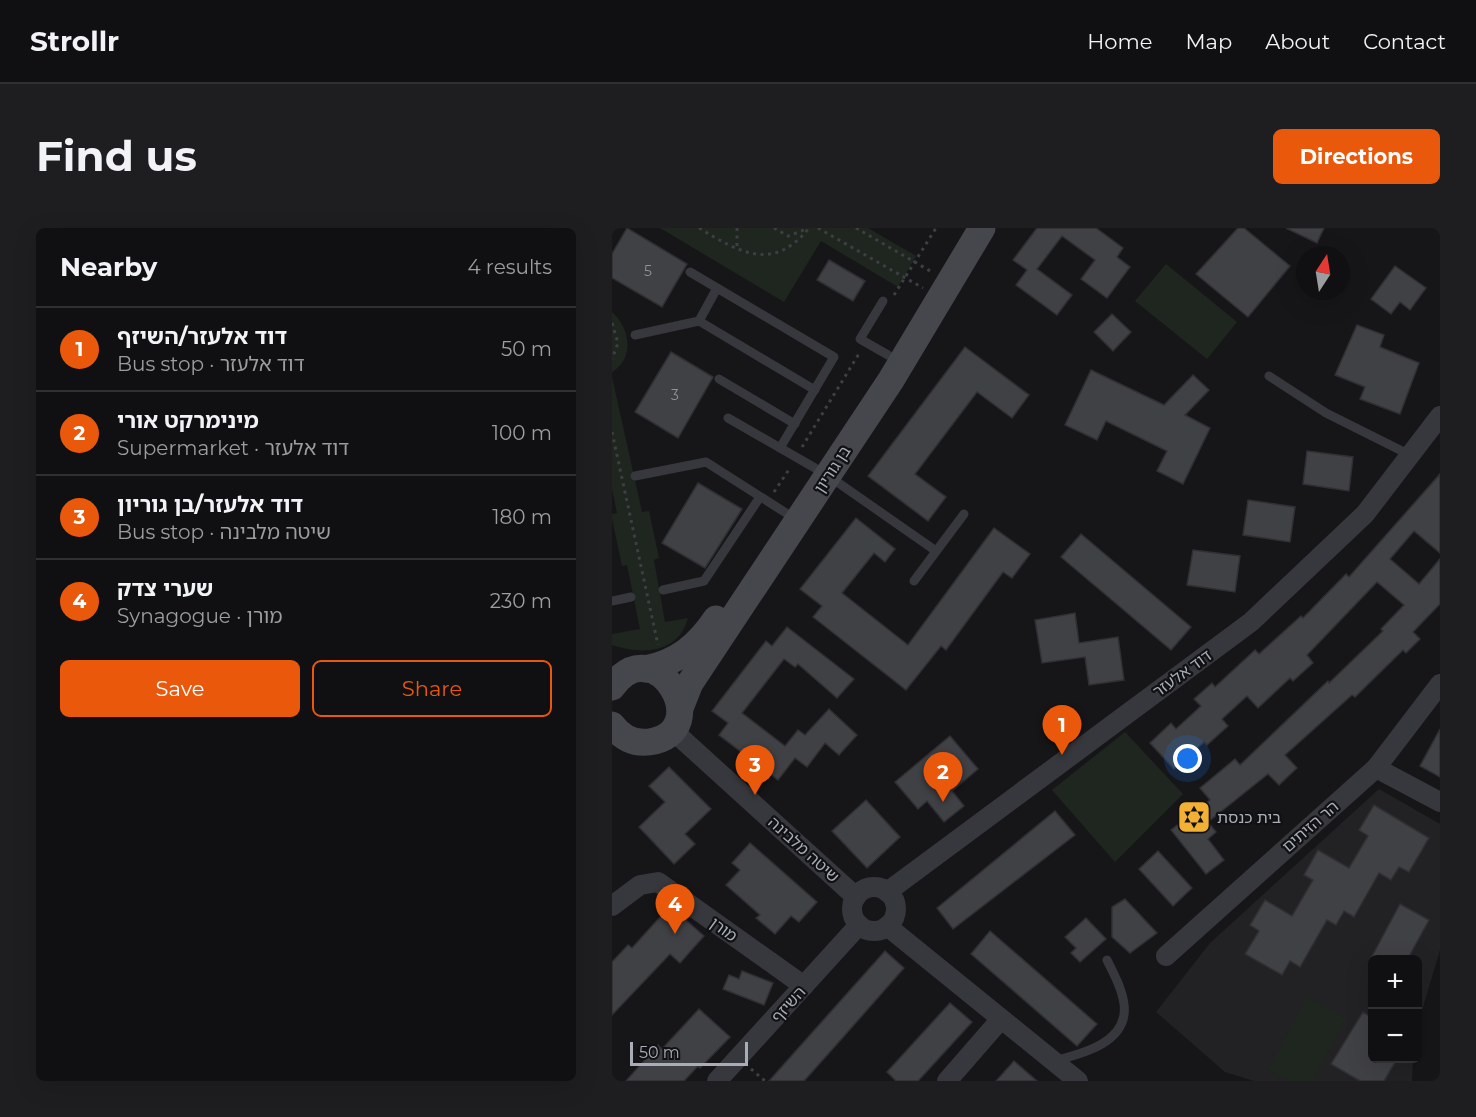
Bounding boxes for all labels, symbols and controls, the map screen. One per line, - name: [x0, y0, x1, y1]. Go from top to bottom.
- text: Strollr: [30, 24, 119, 58]
- text: Home: [1087, 29, 1152, 54]
- text: Map: [1185, 29, 1232, 54]
- text: About: [1265, 29, 1330, 54]
- text: Contact: [1363, 29, 1446, 54]
- button: Directions: [1273, 129, 1440, 184]
- text: Find us: [36, 130, 197, 182]
- north arrow: [1296, 246, 1350, 300]
- text: Nearby: [60, 251, 157, 283]
- text: 4 results: [467, 255, 552, 279]
- house number: 5: [644, 262, 652, 280]
- text: דוד אלעזר/השיזף: [117, 323, 287, 350]
- text: 1: [76, 337, 83, 361]
- text: 50 m: [501, 337, 552, 361]
- text: Bus stop · דוד אלעזר: [117, 352, 304, 376]
- house number: 3: [671, 386, 679, 404]
- text: מינימרקט אורי: [117, 407, 259, 434]
- text: 2: [74, 421, 85, 445]
- text: 100 m: [492, 421, 552, 445]
- text: Supermarket · דוד אלעזר: [117, 436, 349, 460]
- street label: בן גוריון: [810, 442, 855, 496]
- text: דוד אלעזר/בן גוריון: [117, 491, 303, 518]
- text: 3: [74, 505, 85, 529]
- text: 180 m: [492, 505, 552, 529]
- text: Bus stop · שיטה מלבינה: [117, 520, 331, 544]
- text: שערי צדק: [117, 575, 213, 602]
- text: 4: [73, 589, 86, 613]
- text: 230 m: [490, 589, 552, 613]
- text: Synagogue · מורן: [117, 604, 283, 628]
- street label: דוד אלעזר: [1149, 646, 1216, 701]
- button: Save: [60, 660, 300, 717]
- button: Share: [312, 660, 552, 717]
- pin: 1: [1042, 706, 1082, 755]
- your location: [1173, 744, 1202, 773]
- pin: 3: [736, 746, 774, 795]
- pin: 2: [924, 752, 962, 802]
- street label: הר הזיתים: [1278, 797, 1342, 856]
- synagogue icon: בית כנסת: [1176, 799, 1212, 835]
- place label: בית כנסת: [1217, 808, 1281, 827]
- street label: שיטה מלבינה: [764, 813, 843, 886]
- pin: 4: [656, 884, 694, 934]
- street label: מורן: [706, 913, 741, 946]
- map controls: [1368, 955, 1422, 1063]
- button: +: [1368, 955, 1422, 1009]
- street label: השיזף: [767, 983, 809, 1026]
- button: −: [1368, 1009, 1422, 1063]
- scale bar: [630, 1039, 748, 1066]
- text: 50 m: [639, 1043, 680, 1062]

